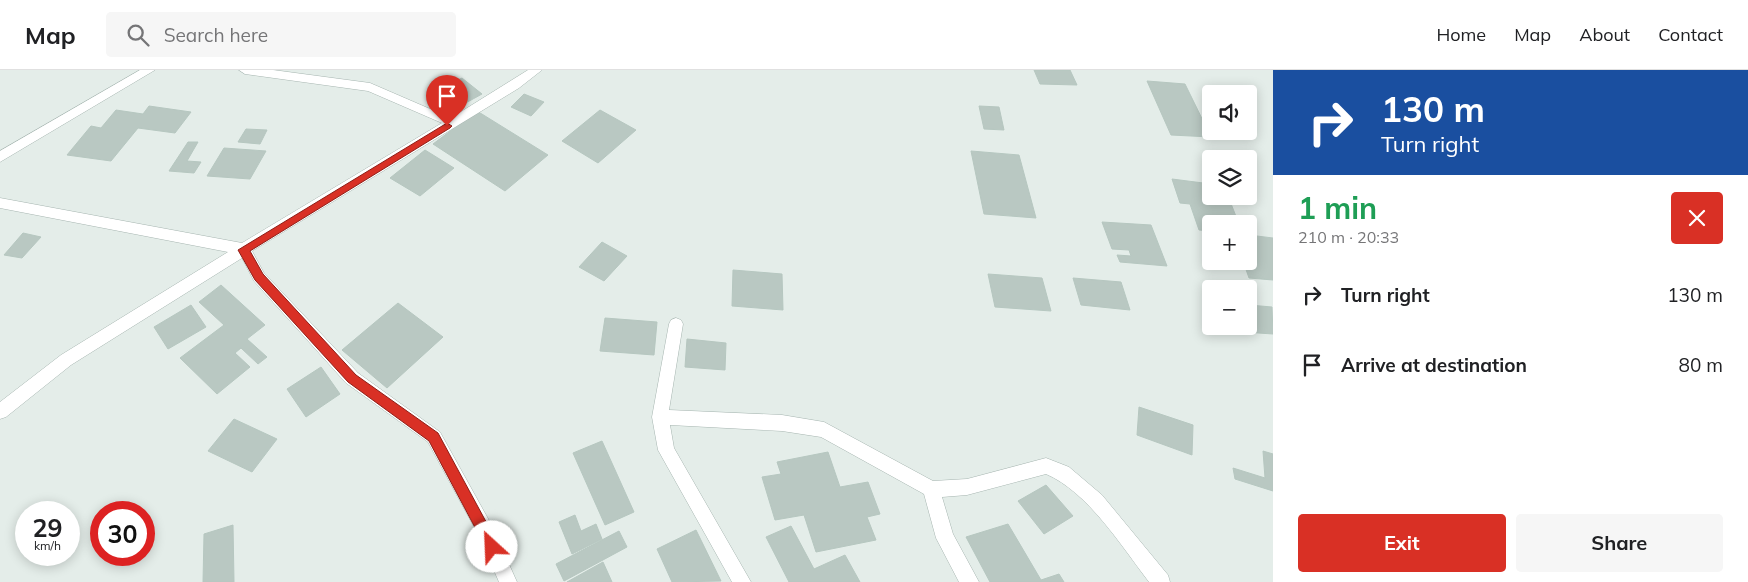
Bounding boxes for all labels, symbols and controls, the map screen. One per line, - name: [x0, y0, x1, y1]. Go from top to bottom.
- search box: [106, 12, 456, 57]
- text: Map: [25, 20, 76, 50]
- icon: search: [124, 21, 152, 49]
- text: Search here: [164, 23, 268, 47]
- text: Home: [1436, 23, 1486, 46]
- text: Map: [1514, 23, 1551, 46]
- text: About: [1579, 23, 1630, 46]
- text: Contact: [1658, 23, 1723, 46]
- pin: [426, 75, 468, 126]
- icon: arrive: [433, 82, 461, 110]
- map controls: [1202, 85, 1257, 335]
- button: sound: [1202, 85, 1257, 140]
- text: 130 m: [1381, 87, 1485, 131]
- icon: right: [1298, 90, 1363, 155]
- text: Turn right: [1381, 130, 1479, 158]
- button: layers: [1202, 150, 1257, 205]
- text: 1 min: [1298, 189, 1377, 227]
- button: close: [1671, 192, 1723, 244]
- button: +: [1202, 215, 1257, 270]
- text: 210 m · 20:33: [1298, 227, 1399, 247]
- button: −: [1202, 280, 1257, 335]
- icon: right: [1298, 281, 1326, 309]
- text: Turn right: [1341, 283, 1430, 307]
- text: 130 m: [1667, 283, 1723, 307]
- icon: arrive: [1298, 351, 1326, 379]
- text: Arrive at destination: [1341, 353, 1527, 377]
- text: 80 m: [1679, 353, 1723, 377]
- speed limit sign: 30: [90, 501, 155, 566]
- text: 29: [32, 512, 63, 543]
- button: Exit: [1298, 514, 1506, 572]
- button: Share: [1516, 514, 1723, 572]
- position arrow: [465, 520, 517, 572]
- text: km/h: [34, 538, 61, 553]

